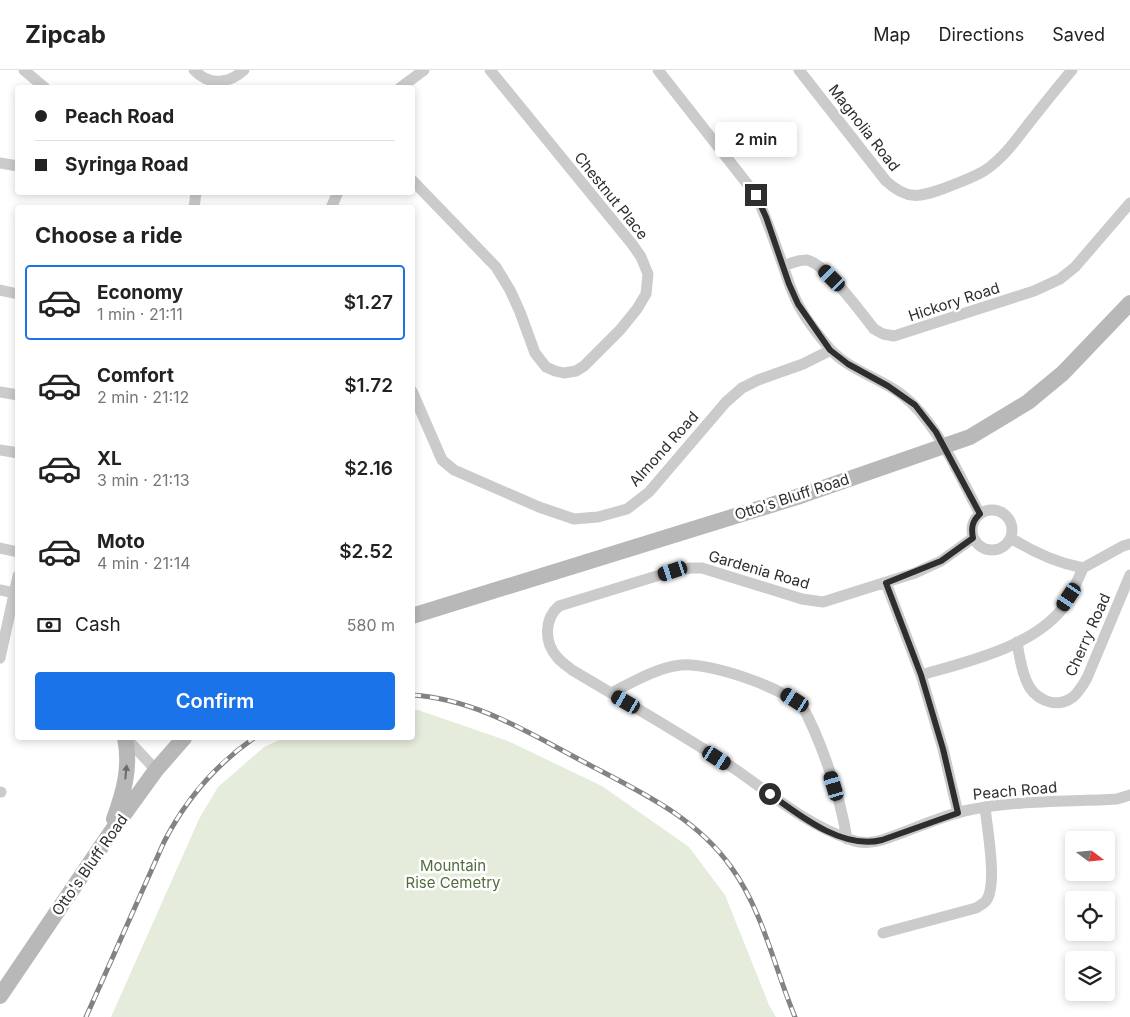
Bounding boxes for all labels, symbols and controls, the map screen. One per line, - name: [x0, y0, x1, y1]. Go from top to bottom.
- text: Zipcab: [25, 20, 106, 49]
- text: Map: [873, 24, 911, 45]
- text: Directions: [939, 24, 1024, 45]
- text: Saved: [1052, 24, 1105, 45]
- street label: Magnolia Road: [825, 80, 904, 175]
- text: Peach Road: [65, 105, 174, 128]
- callout: 2 min: [715, 122, 797, 158]
- text: 2 min: [735, 129, 777, 149]
- street label: Chestnut Place: [570, 148, 653, 243]
- text: Syringa Road: [65, 153, 188, 176]
- route end: [745, 184, 767, 206]
- text: Choose a ride: [35, 222, 183, 248]
- car: [816, 262, 847, 294]
- street label: Hickory Road: [906, 278, 1002, 325]
- icon: car: [37, 280, 82, 325]
- text: Economy: [97, 281, 183, 304]
- text: $1.27: [344, 291, 393, 314]
- text: 1 min · 21:11: [97, 304, 183, 324]
- icon: car: [37, 363, 82, 408]
- text: Comfort: [97, 364, 174, 387]
- text: $1.72: [344, 374, 393, 397]
- text: 2 min · 21:12: [97, 387, 189, 407]
- street label: Almond Road: [625, 407, 702, 490]
- icon: car: [37, 446, 82, 491]
- text: XL: [97, 447, 122, 470]
- text: $2.16: [344, 457, 393, 480]
- street label: Otto's Bluff Road: [732, 469, 852, 524]
- text: 3 min · 21:13: [97, 470, 190, 490]
- icon: car: [37, 529, 82, 574]
- text: Moto: [97, 530, 145, 553]
- text: $2.52: [339, 540, 393, 563]
- street label: Gardenia Road: [706, 546, 812, 593]
- text: 4 min · 21:14: [97, 553, 191, 573]
- car: [656, 559, 689, 583]
- car: [1054, 580, 1083, 614]
- street label: Cherry Road: [1061, 590, 1114, 679]
- icon: cash: [35, 611, 63, 639]
- text: Cash: [75, 613, 121, 636]
- text: 580 m: [347, 615, 395, 635]
- button: Confirm: [35, 672, 395, 730]
- car: [778, 686, 811, 714]
- car: [609, 688, 642, 716]
- car: [700, 744, 733, 772]
- one-way arrow: [122, 763, 130, 779]
- car: [822, 769, 845, 803]
- street label: Peach Road: [972, 777, 1058, 804]
- route start: [759, 783, 781, 805]
- street label: Otto's Bluff Road: [48, 810, 132, 919]
- north arrow: [1065, 831, 1115, 881]
- map controls: [1065, 831, 1115, 1001]
- park label: Mountain Rise Cemetry: [406, 856, 501, 892]
- button: locate: [1065, 891, 1115, 941]
- button: layers: [1065, 951, 1115, 1001]

